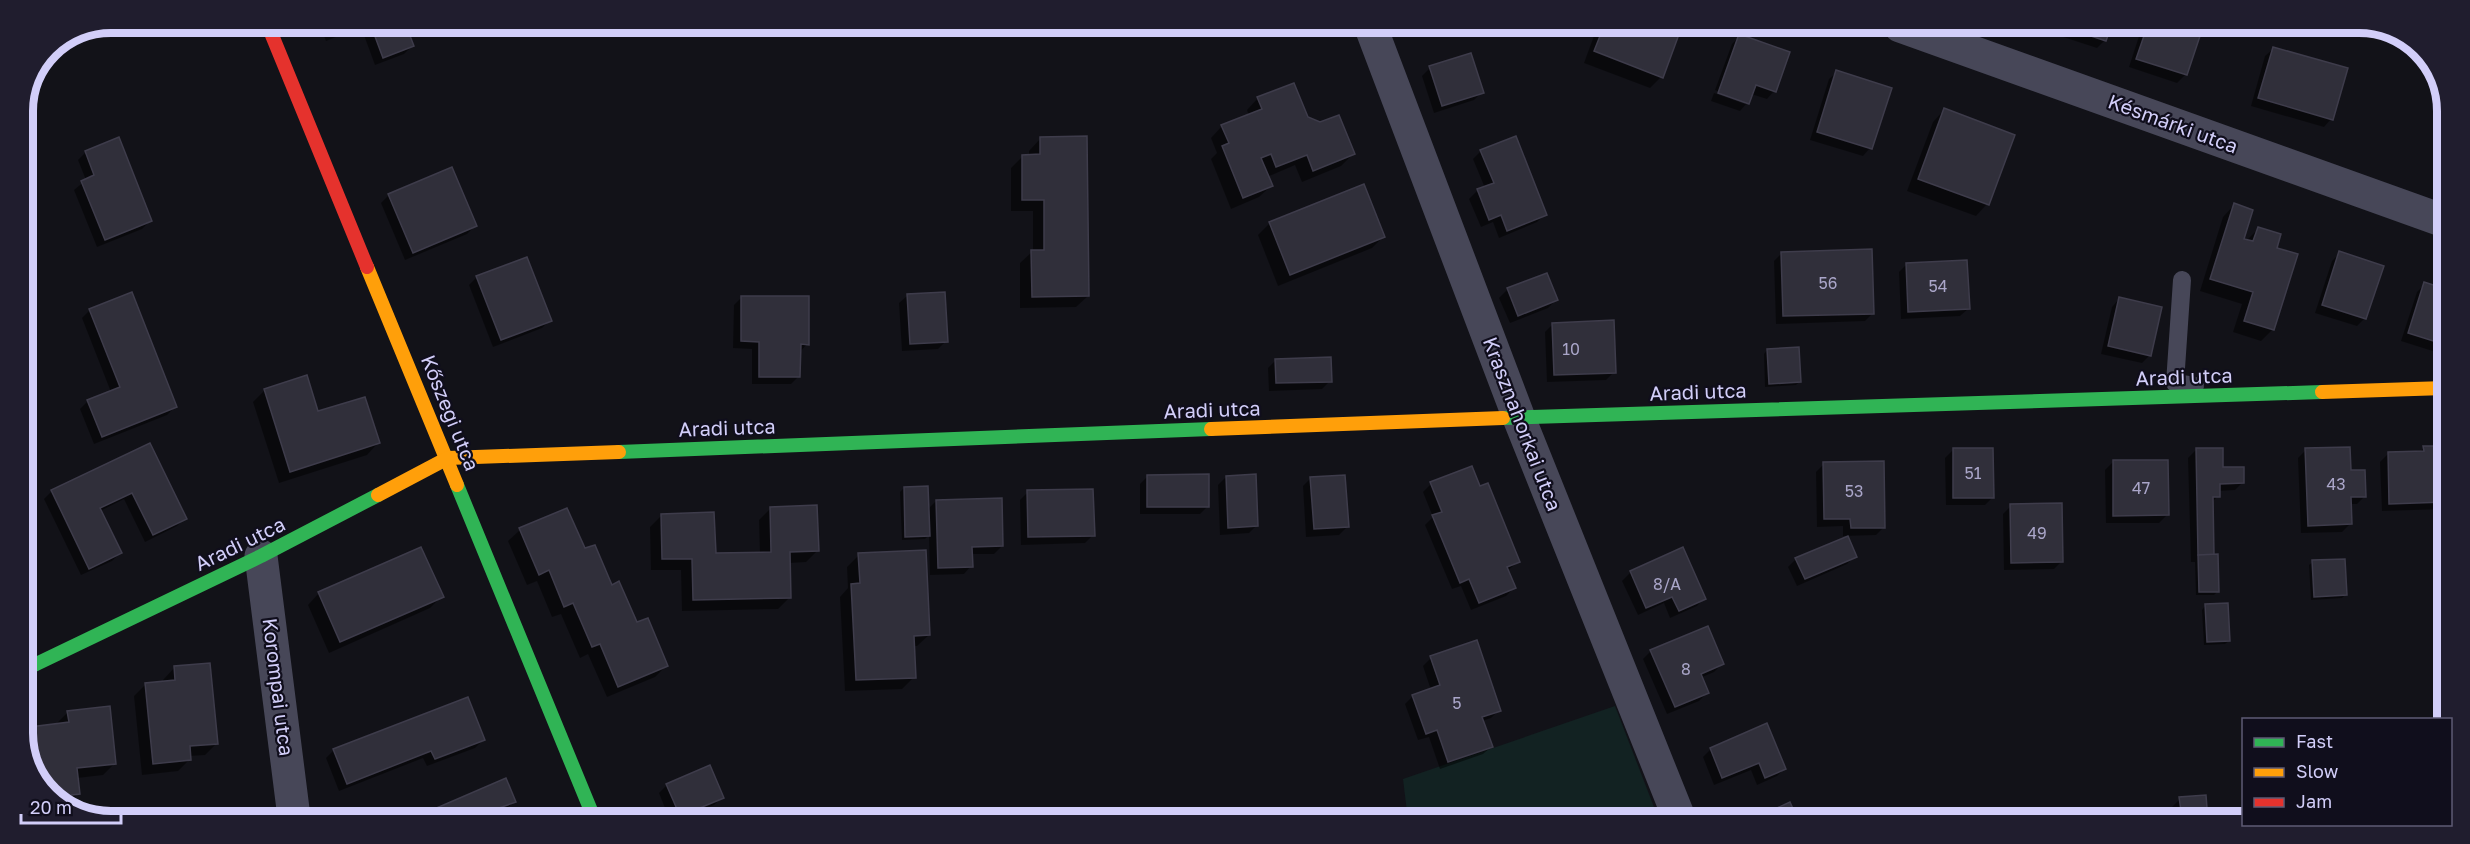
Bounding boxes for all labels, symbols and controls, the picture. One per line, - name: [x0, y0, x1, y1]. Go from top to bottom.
- street label: Késmárki utca: [2105, 88, 2242, 158]
- house number: 56: [1819, 273, 1837, 293]
- house number: 54: [1928, 276, 1948, 296]
- street label: Krasznahorkai utca: [1479, 333, 1567, 514]
- house number: 10: [1562, 339, 1580, 359]
- street label: Kőszegi utca: [417, 351, 485, 474]
- street label: Aradi utca: [2135, 362, 2233, 390]
- street label: Aradi utca: [1649, 377, 1747, 405]
- street label: Aradi utca: [1163, 395, 1261, 423]
- street label: Aradi utca: [678, 413, 776, 441]
- house number: 51: [1964, 463, 1982, 483]
- house number: 43: [2326, 474, 2346, 494]
- house number: 47: [2132, 478, 2150, 498]
- house number: 53: [1845, 481, 1863, 501]
- street label: Aradi utca: [191, 511, 289, 575]
- house number: 49: [2027, 523, 2047, 543]
- house number: 8/A: [1653, 574, 1681, 594]
- street label: Korompai utca: [259, 616, 299, 757]
- house number: 8: [1681, 659, 1691, 679]
- house number: 5: [1452, 693, 1462, 713]
- legend: [2242, 718, 2452, 826]
- text: Fast: [2296, 730, 2333, 752]
- text: Slow: [2296, 760, 2339, 782]
- scale bar: [21, 787, 122, 825]
- text: Jam: [2296, 790, 2332, 812]
- text: 20 m: [30, 796, 72, 818]

